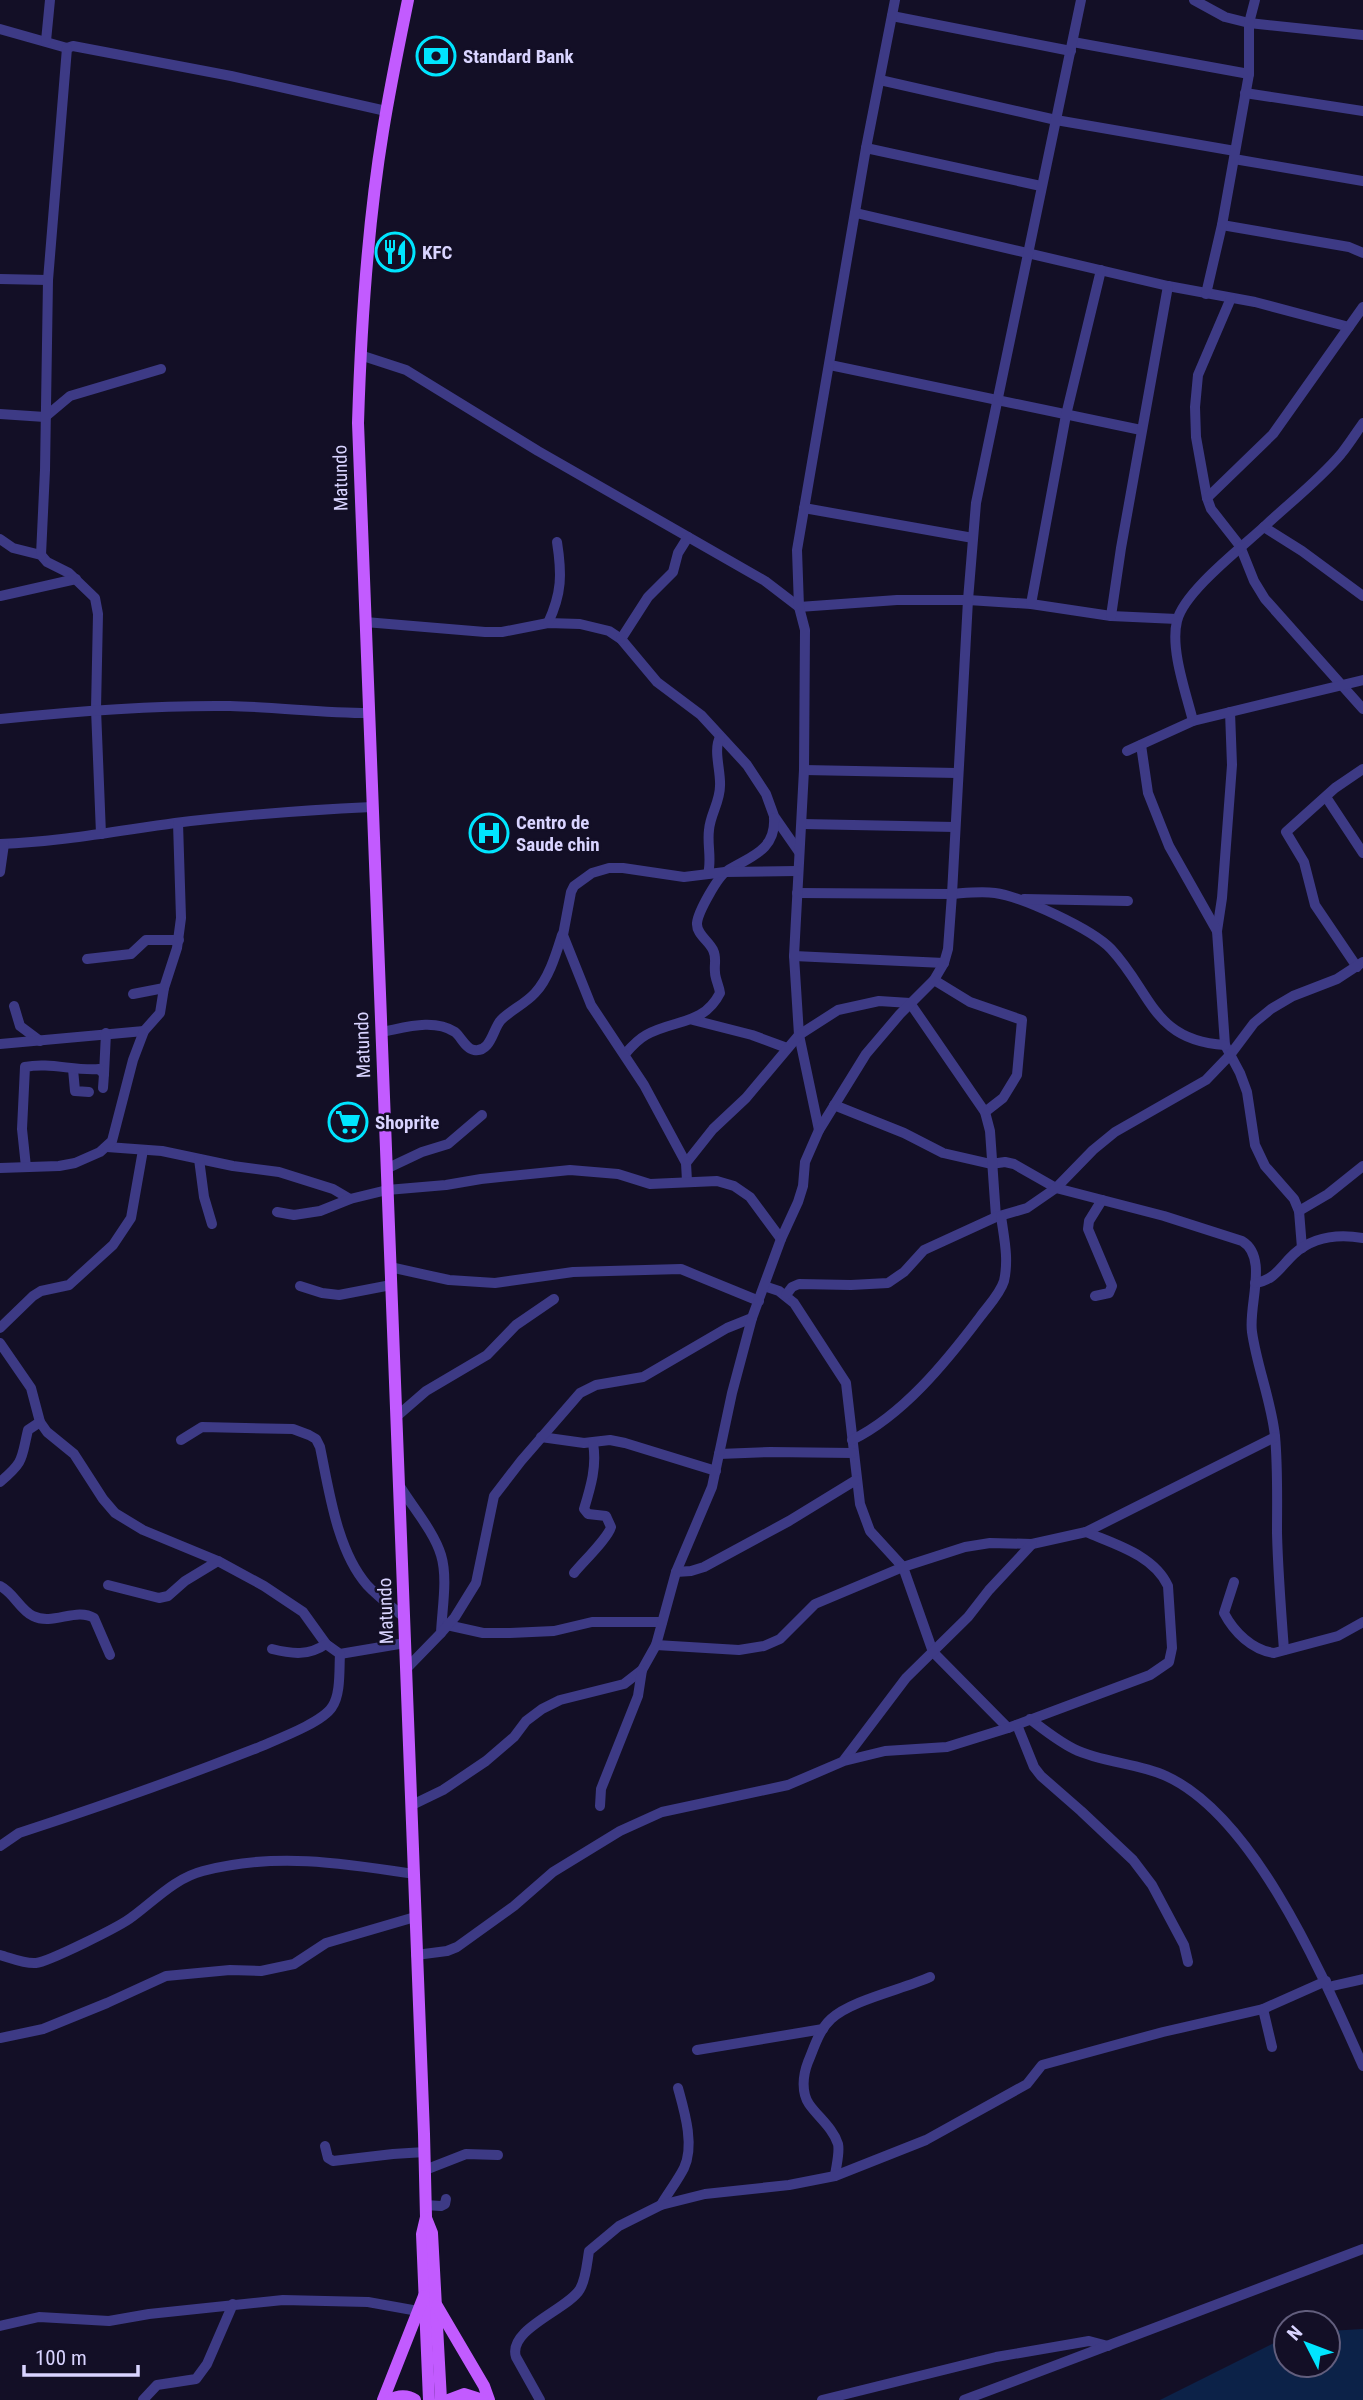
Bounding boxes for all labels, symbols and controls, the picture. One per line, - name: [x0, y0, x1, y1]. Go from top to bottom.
- bank icon: Standard Bank: [415, 35, 457, 77]
- place label: Standard Bank: [463, 45, 575, 68]
- restaurant icon: KFC: [374, 231, 416, 273]
- place label: KFC: [422, 241, 453, 264]
- street label: Matundo: [328, 445, 353, 511]
- place label: Centro de Saude chin: [516, 811, 600, 856]
- hospital icon: Centro de Saude chin: [468, 812, 510, 854]
- street label: Matundo: [350, 1011, 375, 1079]
- supermarket icon: Shoprite: [327, 1101, 369, 1143]
- place label: Shoprite: [375, 1111, 439, 1134]
- street label: Matundo: [373, 1577, 398, 1645]
- north arrow: [1272, 2309, 1342, 2379]
- text: N: [1282, 2321, 1307, 2345]
- scale bar: [24, 2334, 138, 2378]
- text: 100 m: [35, 2346, 87, 2370]

